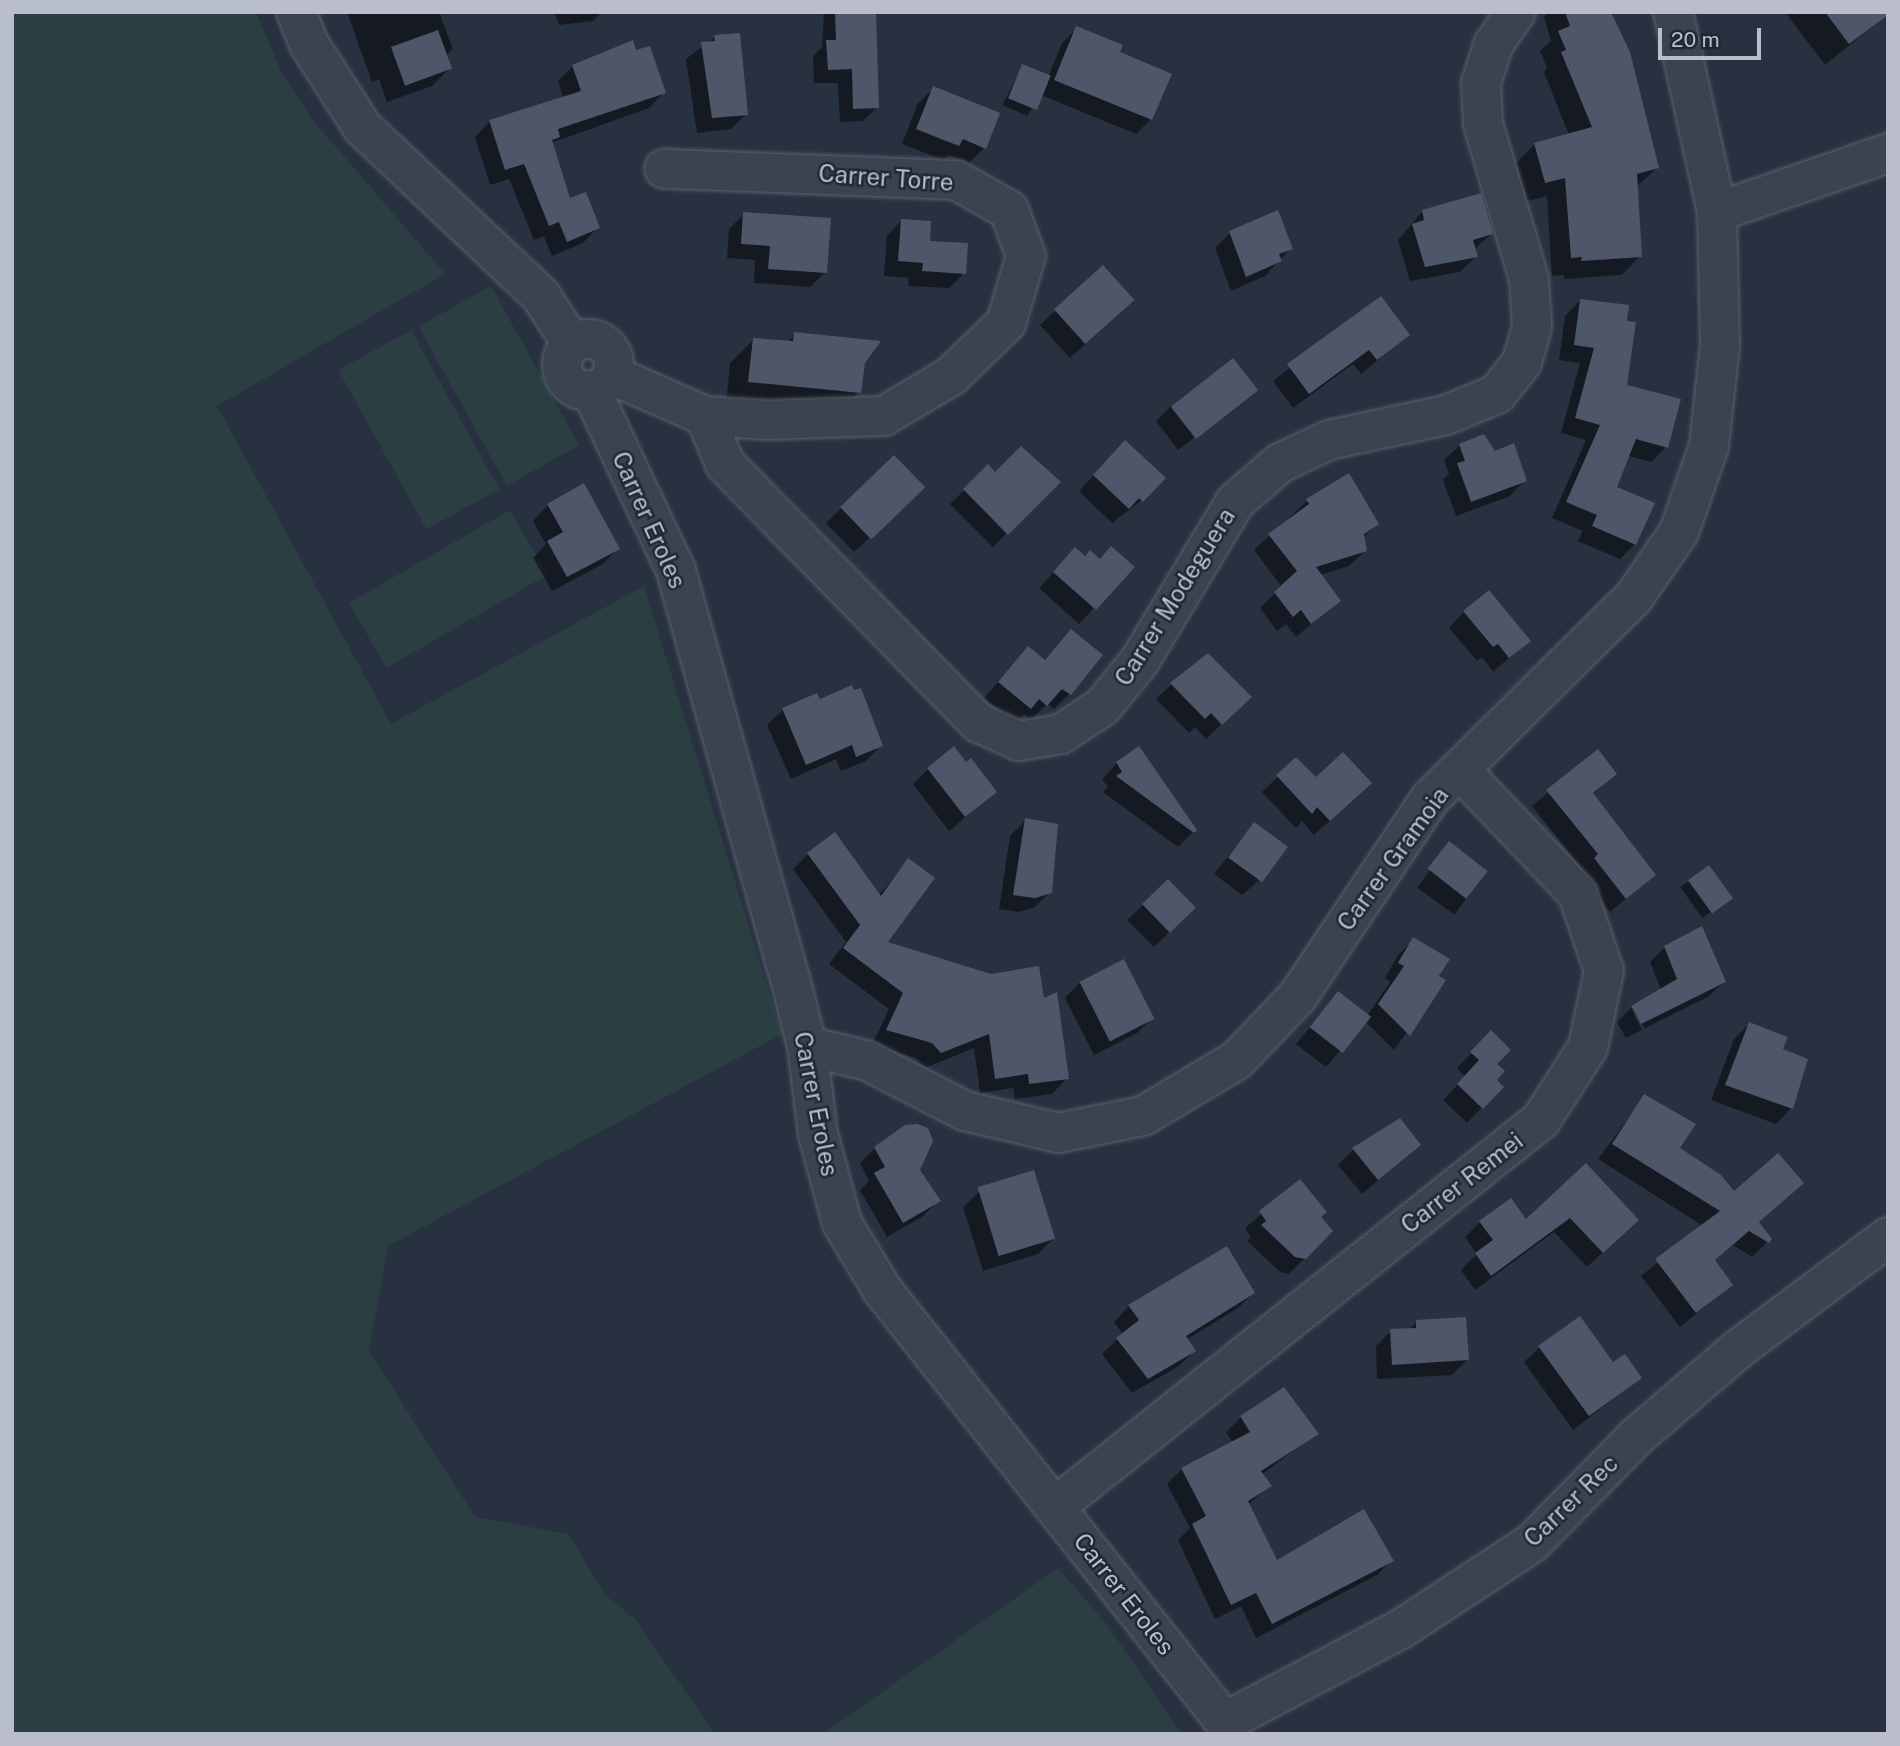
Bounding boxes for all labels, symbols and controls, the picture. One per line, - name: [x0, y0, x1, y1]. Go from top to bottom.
- scale bar: [1662, 14, 1765, 58]
- text: 20 m: [1671, 27, 1720, 52]
- street label: Carrer Torre: [817, 159, 955, 197]
- street label: Carrer Eroles: [606, 447, 692, 593]
- street label: Carrer Modeguera: [1109, 503, 1241, 691]
- street label: Carrer Gramoia: [1331, 782, 1455, 936]
- street label: Carrer Eroles: [788, 1029, 844, 1179]
- street label: Carrer Remei: [1395, 1126, 1529, 1240]
- street label: Carrer Rec: [1518, 1449, 1624, 1553]
- street label: Carrer Eroles: [1067, 1527, 1181, 1661]

